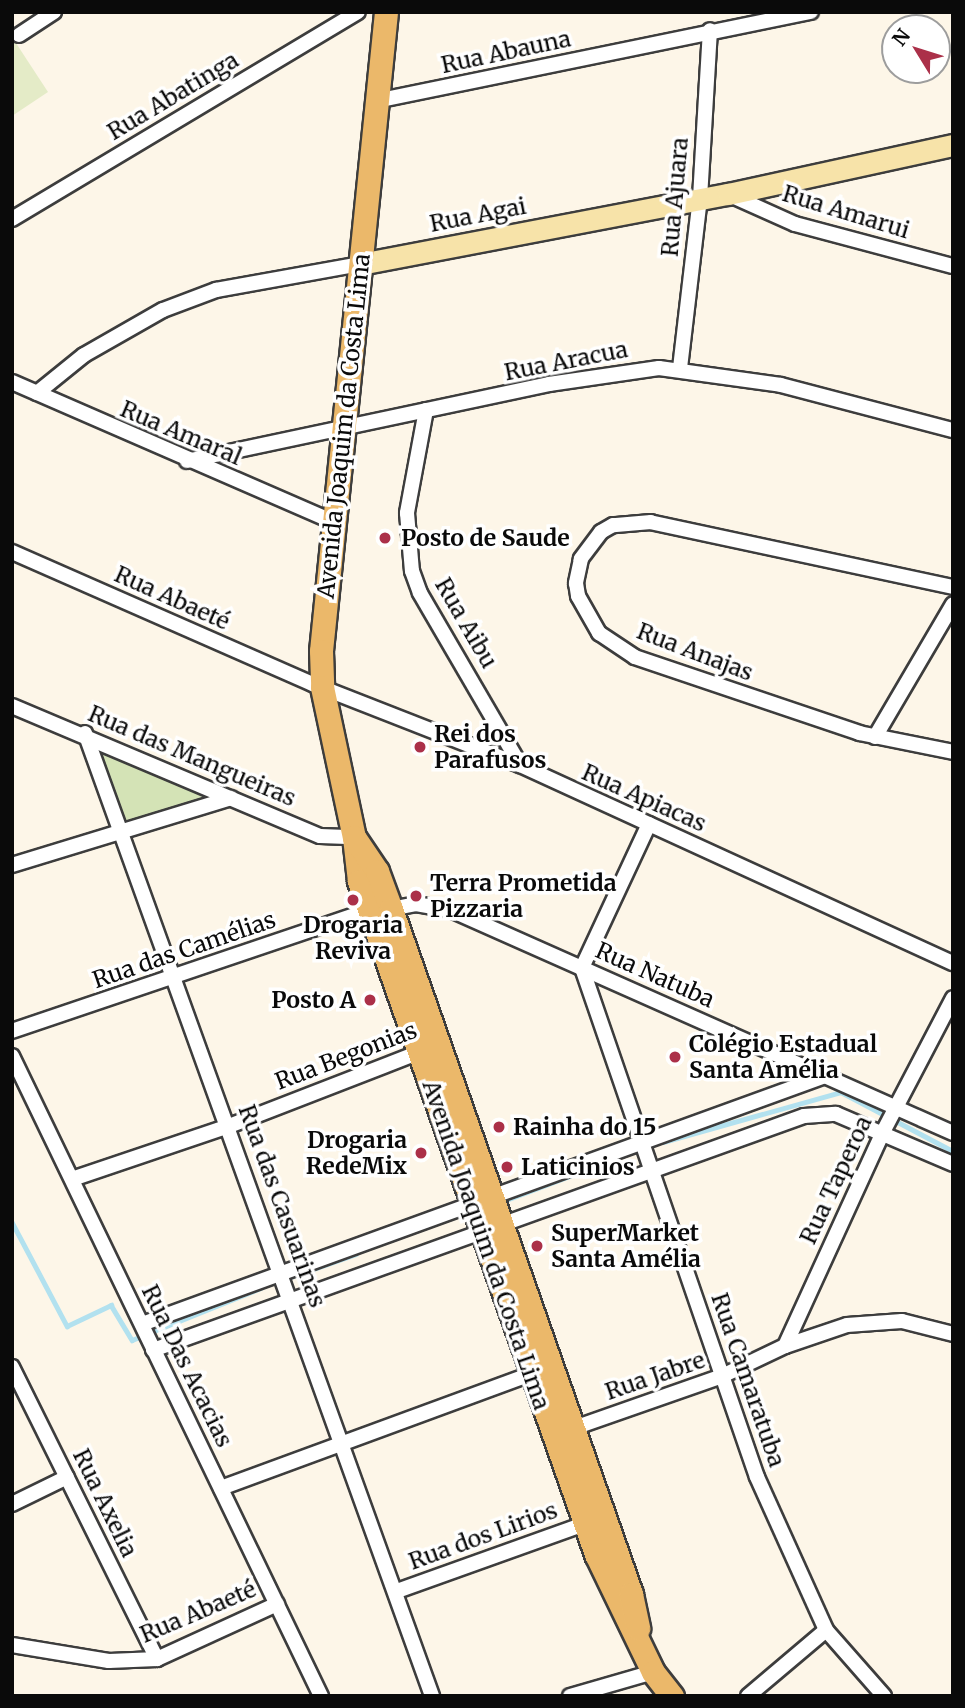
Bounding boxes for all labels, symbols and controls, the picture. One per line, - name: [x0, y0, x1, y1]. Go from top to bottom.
- north arrow: [881, 14, 951, 84]
- text: N: [887, 24, 915, 51]
- street label: Rua Abauna: [439, 25, 573, 79]
- street label: Rua Abatinga: [102, 46, 244, 146]
- street label: Rua Ajuara: [656, 136, 694, 258]
- street label: Rua Amarui: [779, 180, 913, 244]
- street label: Rua Agai: [427, 192, 529, 238]
- street label: Avenida Joaquim da Costa Lima: [312, 252, 376, 600]
- street label: Rua Aracua: [502, 336, 630, 386]
- street label: Rua Amaral: [116, 395, 246, 471]
- place label: Posto de Saude: [401, 524, 570, 552]
- marker: Posto de Saude: [375, 528, 395, 548]
- street label: Rua Abaeté: [110, 560, 234, 636]
- street label: Rua Aibu: [429, 573, 503, 673]
- street label: Rua Anajas: [633, 617, 757, 687]
- street label: Rua das Mangueiras: [84, 700, 300, 812]
- place label: Rei dos Parafusos: [434, 720, 546, 774]
- marker: Rei dos Parafusos: [412, 739, 428, 755]
- street label: Rua Apiacas: [578, 758, 710, 838]
- place label: Terra Prometida Pizzaria: [430, 869, 617, 923]
- marker: Terra Prometida Pizzaria: [408, 888, 424, 904]
- marker: Drogaria Reviva: [345, 892, 361, 908]
- street label: Rua das Camélias: [89, 906, 279, 994]
- place label: Drogaria Reviva: [303, 911, 403, 965]
- street label: Rua Natuba: [591, 937, 719, 1013]
- place label: Posto A: [271, 986, 356, 1014]
- marker: Posto A: [362, 992, 378, 1008]
- street label: Rua Begonias: [271, 1016, 421, 1096]
- place label: Colégio Estadual Santa Amélia: [689, 1030, 877, 1084]
- marker: Colégio Estadual Santa Amélia: [667, 1049, 683, 1065]
- street label: Avenida Joaquim da Costa Lima: [417, 1077, 555, 1413]
- street label: Rua das Casuarinas: [233, 1101, 331, 1311]
- street label: Rua Taperoa: [794, 1112, 878, 1248]
- place label: Rainha do 15: [513, 1113, 656, 1141]
- marker: Rainha do 15: [491, 1119, 507, 1135]
- place label: Drogaria RedeMix: [306, 1126, 407, 1180]
- marker: Drogaria RedeMix: [413, 1145, 429, 1161]
- place label: Laticinios: [521, 1153, 635, 1181]
- marker: Laticinios: [499, 1159, 515, 1175]
- place label: SuperMarket Santa Amélia: [551, 1219, 701, 1273]
- marker: SuperMarket Santa Amélia: [529, 1238, 545, 1254]
- street label: Rua Das Acacias: [136, 1280, 238, 1452]
- street label: Rua Camaratuba: [705, 1289, 791, 1471]
- street label: Rua Jabre: [602, 1346, 708, 1406]
- street label: Rua Axelia: [67, 1444, 143, 1562]
- street label: Rua dos Lirios: [405, 1496, 561, 1576]
- street label: Rua Abaeté: [136, 1575, 260, 1649]

